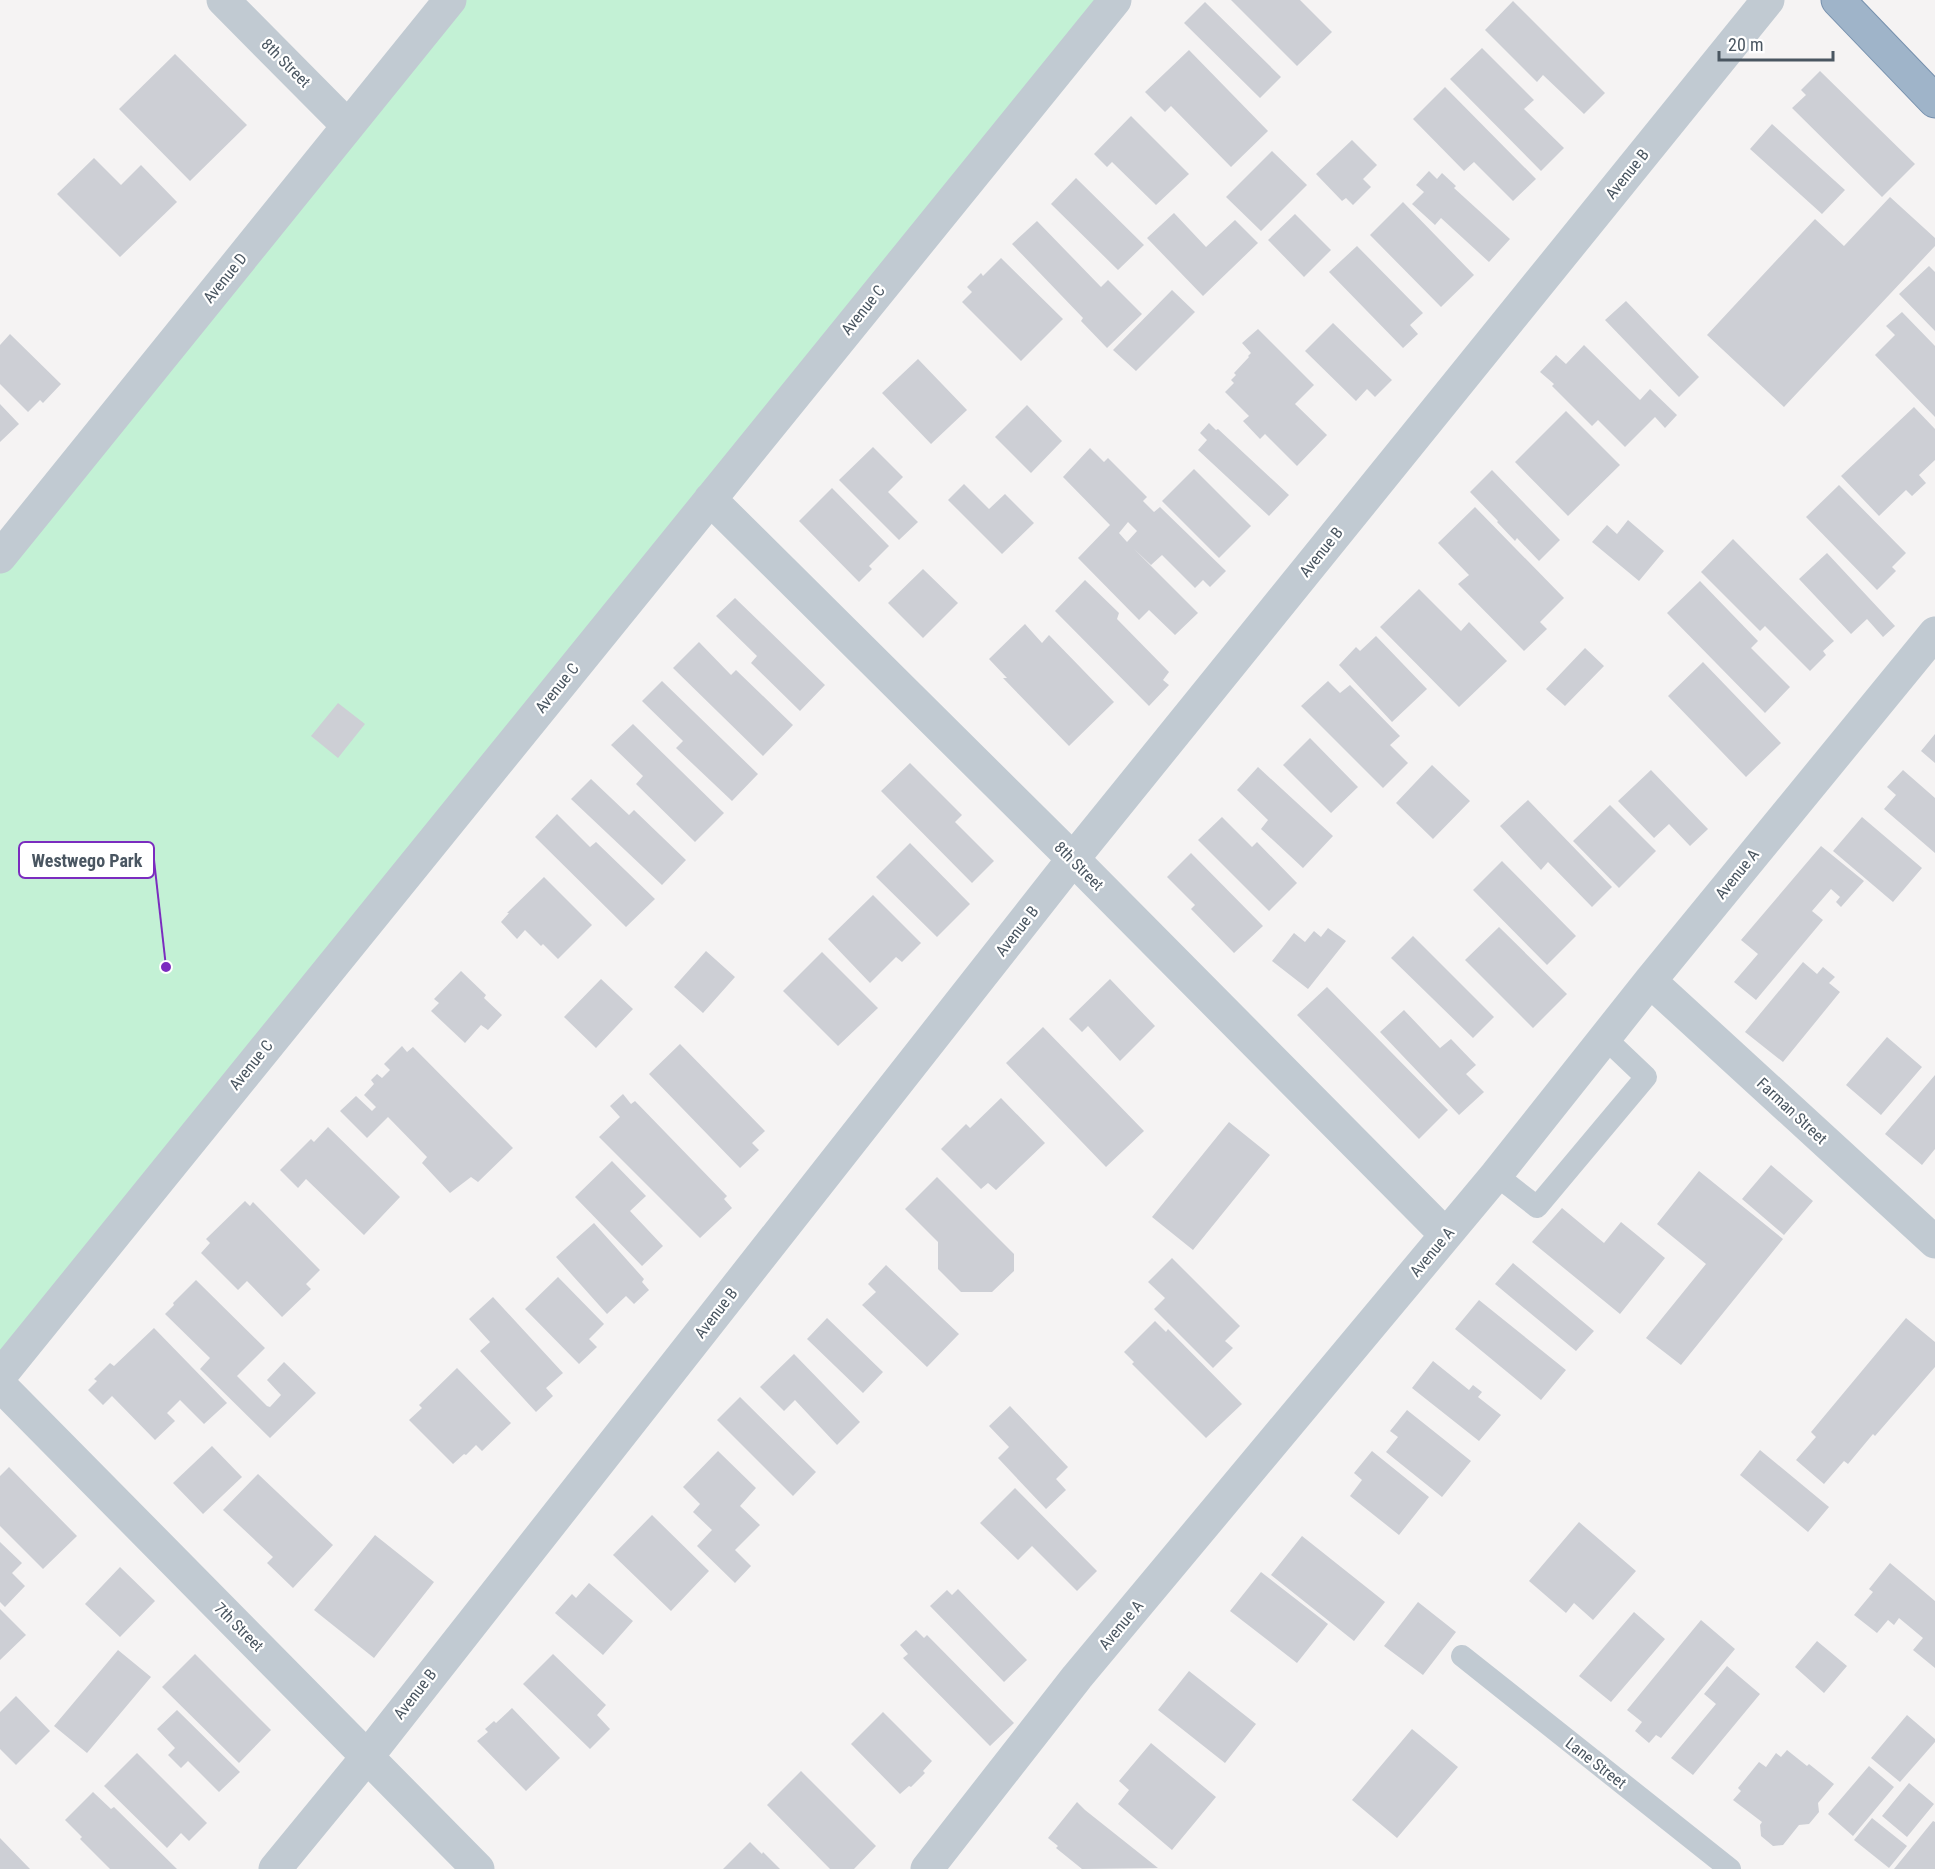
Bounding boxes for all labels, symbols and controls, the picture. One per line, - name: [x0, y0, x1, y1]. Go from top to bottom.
- scale bar: [1719, 24, 1833, 62]
- text: 20 m: [1728, 34, 1763, 55]
- street label: 8th Street: [258, 35, 315, 92]
- street label: Avenue B: [1601, 145, 1653, 203]
- street label: Avenue D: [199, 249, 251, 307]
- street label: Avenue C: [837, 281, 889, 339]
- street label: Avenue B: [1295, 523, 1347, 581]
- street label: Avenue C: [531, 659, 583, 717]
- street label: 8th Street: [1051, 838, 1108, 895]
- callout: Westwego Park: [19, 842, 154, 878]
- street label: Avenue A: [1711, 845, 1763, 903]
- text: Westwego Park: [32, 850, 143, 871]
- street label: Avenue B: [992, 902, 1042, 960]
- street label: Avenue C: [225, 1036, 277, 1094]
- street label: Farman Street: [1753, 1074, 1831, 1148]
- street label: Avenue A: [1406, 1223, 1458, 1281]
- street label: Avenue B: [691, 1284, 741, 1342]
- street label: Avenue A: [1095, 1596, 1147, 1654]
- street label: 7th Street: [211, 1599, 268, 1656]
- street label: Avenue B: [390, 1665, 440, 1723]
- street label: Lane Street: [1562, 1733, 1630, 1793]

